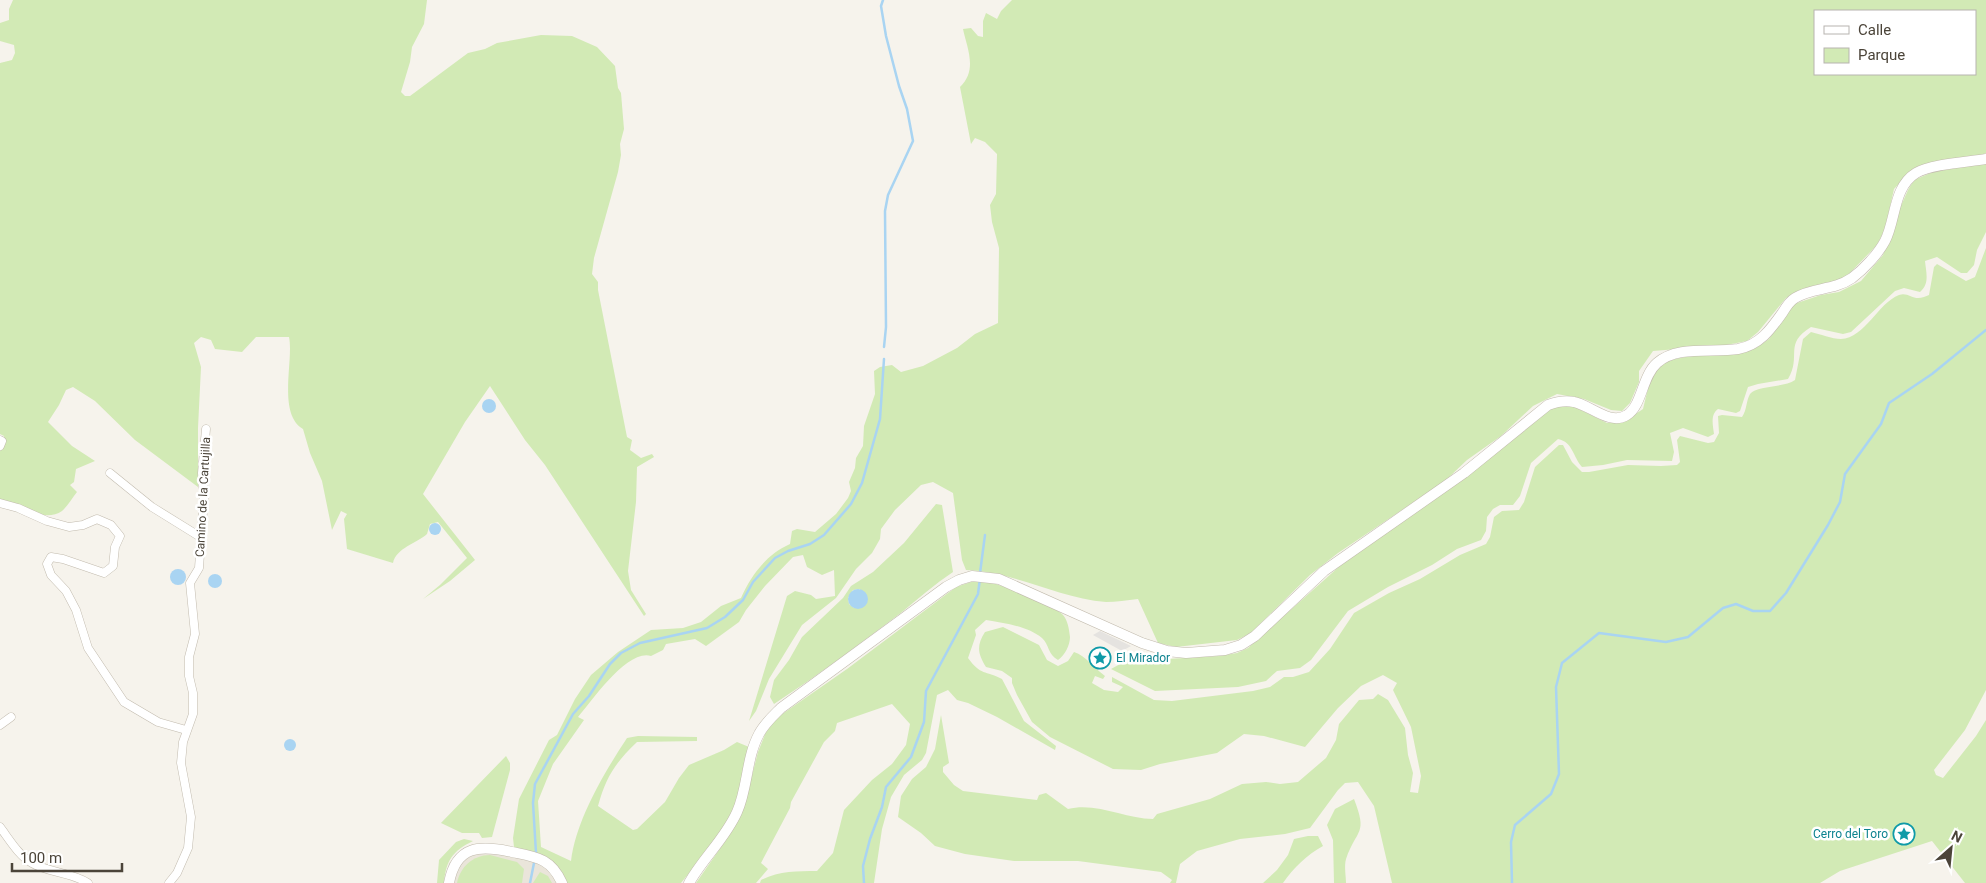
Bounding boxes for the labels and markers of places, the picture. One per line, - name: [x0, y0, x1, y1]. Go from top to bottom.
- place icon: El Mirador: [1088, 646, 1112, 670]
- place label: El Mirador: [1116, 651, 1170, 665]
- place icon: Cerro del Toro: [1892, 822, 1916, 846]
- place label: Cerro del Toro: [1813, 827, 1888, 841]

